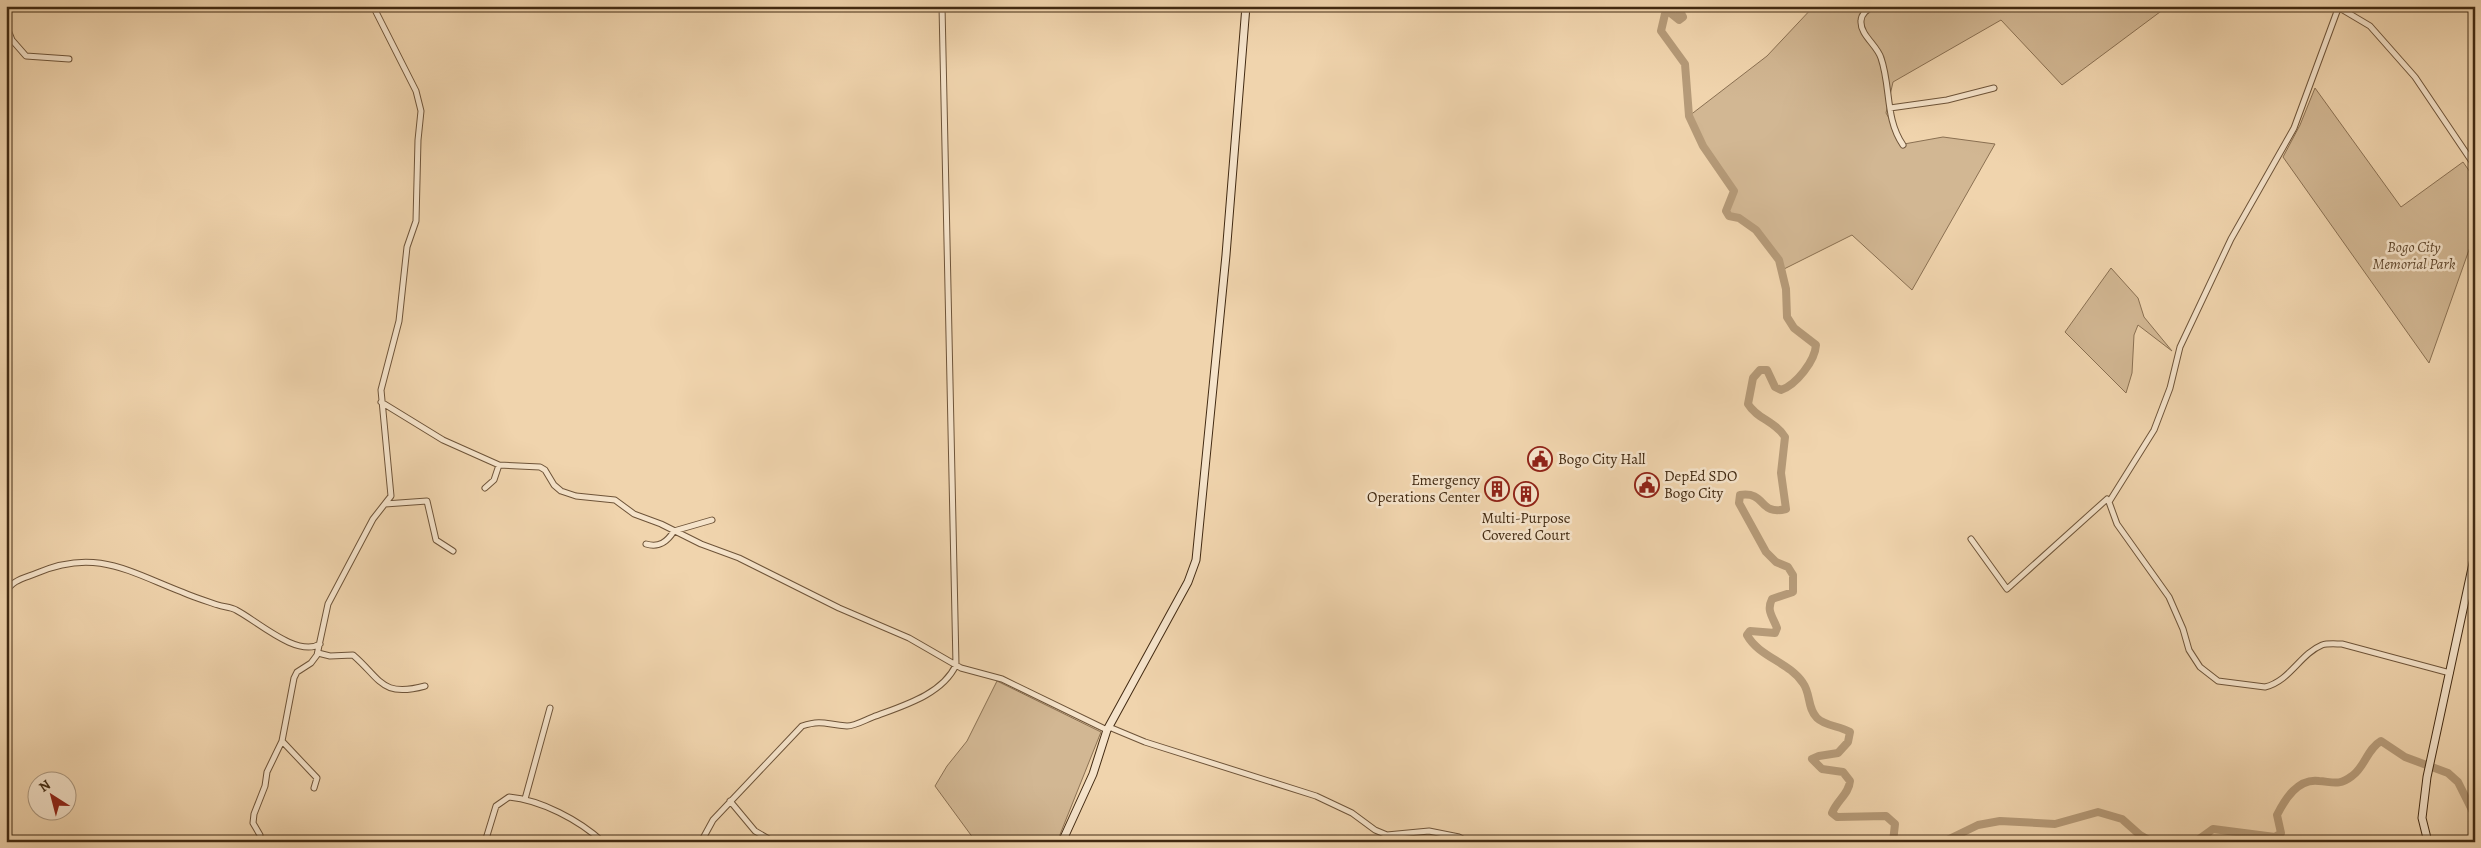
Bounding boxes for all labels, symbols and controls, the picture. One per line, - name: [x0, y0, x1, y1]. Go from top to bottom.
- park label: Bogo City Memorial Park: [2373, 237, 2456, 274]
- public building icon: Bogo City Hall: [1527, 446, 1553, 472]
- place label: Bogo City Hall: [1558, 449, 1646, 469]
- place label: DepEd SDO Bogo City: [1664, 466, 1737, 503]
- place label: Emergency Operations Center: [1367, 470, 1480, 507]
- public building icon: DepEd SDO Bogo City: [1634, 472, 1660, 498]
- building icon: Emergency Operations Center: [1484, 476, 1510, 502]
- building icon: Multi-Purpose Covered Court: [1513, 481, 1539, 507]
- place label: Multi-Purpose Covered Court: [1482, 508, 1571, 545]
- north arrow: [28, 770, 78, 820]
- text: N: [35, 775, 54, 797]

